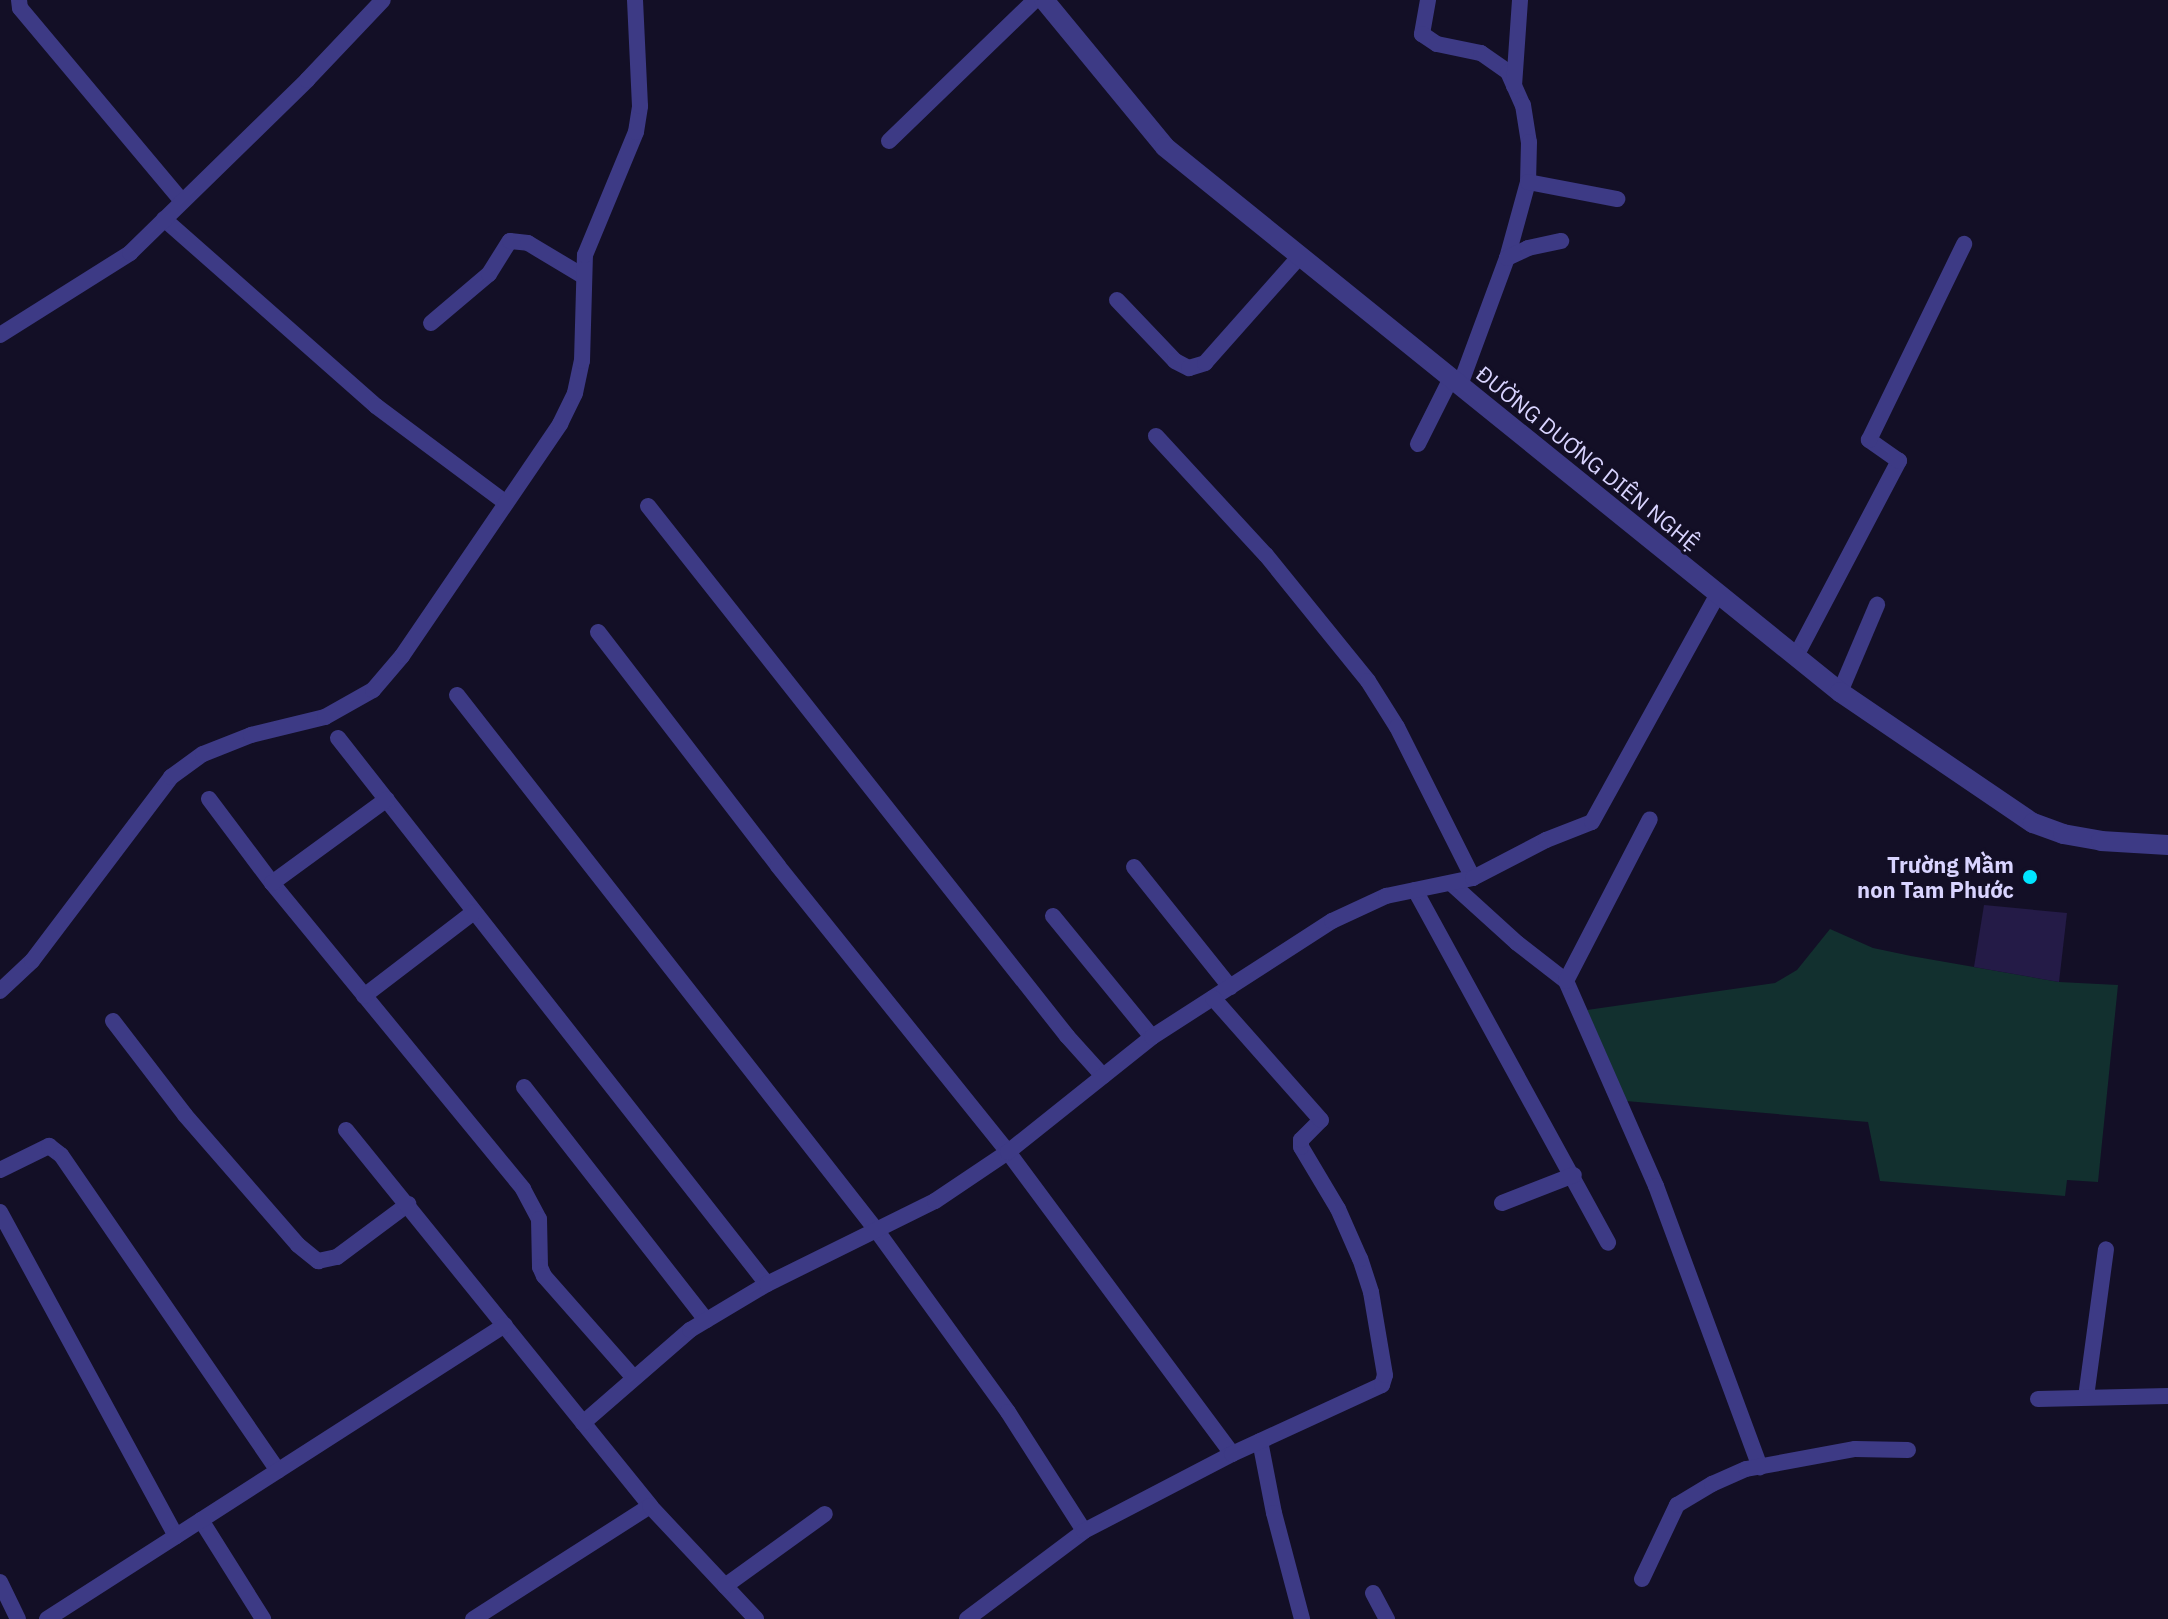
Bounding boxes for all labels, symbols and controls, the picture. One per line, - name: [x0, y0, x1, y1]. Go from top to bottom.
- street label: ĐƯỜNG DUƠNG DIÊN NGHỆ: [1471, 360, 1705, 556]
- place label: Trường Mầm non Tam Phước: [1857, 851, 2014, 902]
- marker: Trường Mầm non Tam Phước: [2021, 868, 2039, 886]

